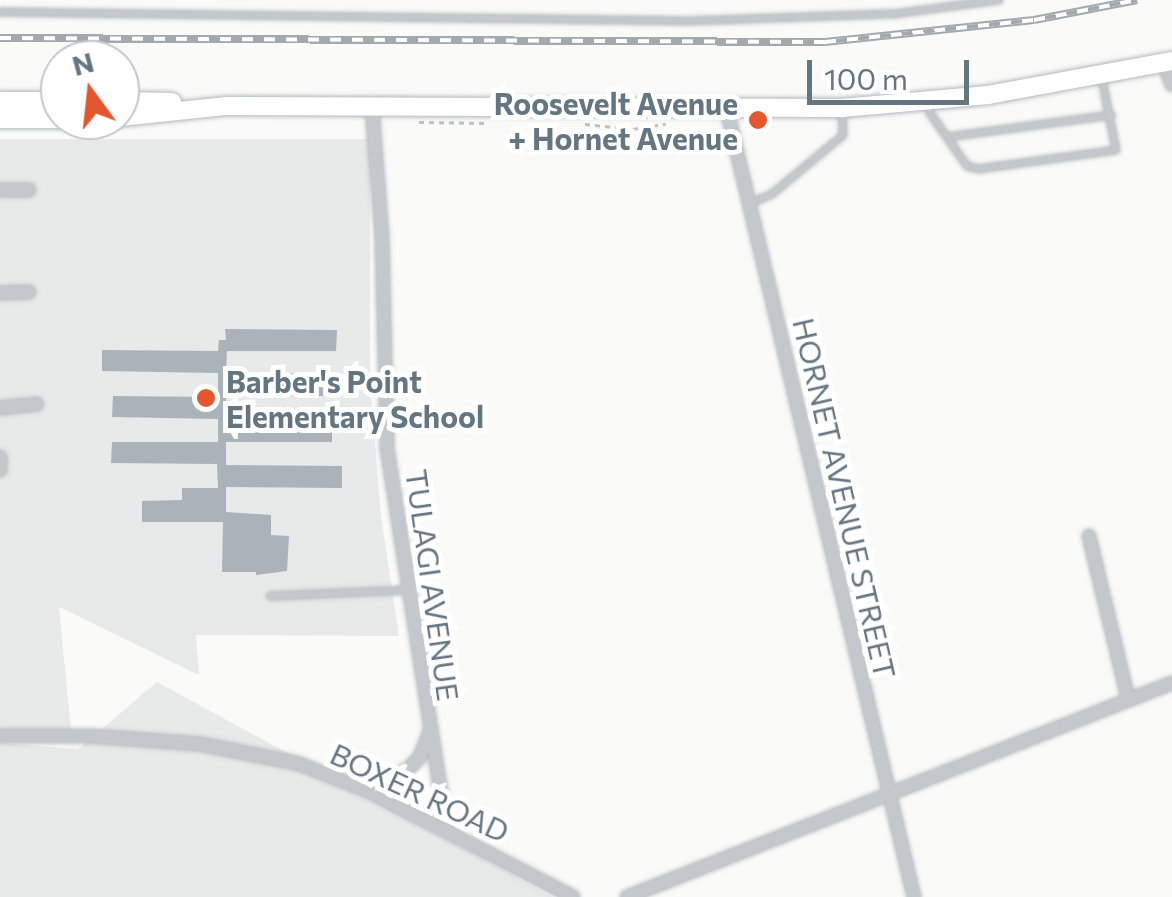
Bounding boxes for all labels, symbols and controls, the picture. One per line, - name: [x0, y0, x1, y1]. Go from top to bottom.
- north arrow: [40, 40, 140, 140]
- scale bar: [812, 40, 974, 102]
- text: N: [68, 44, 97, 82]
- text: 100 m: [824, 59, 908, 96]
- place label: Roosevelt Avenue + Hornet Avenue: [494, 85, 738, 156]
- marker: Roosevelt Avenue + Hornet Avenue: [747, 109, 769, 131]
- street label: HORNET AVENUE STREET: [786, 314, 904, 682]
- place label: Barber's Point Elementary School: [226, 363, 484, 434]
- marker: Barber's Point Elementary School: [195, 387, 217, 409]
- street label: TULAGI AVENUE: [399, 467, 467, 703]
- street label: BOXER ROAD: [325, 735, 515, 849]

